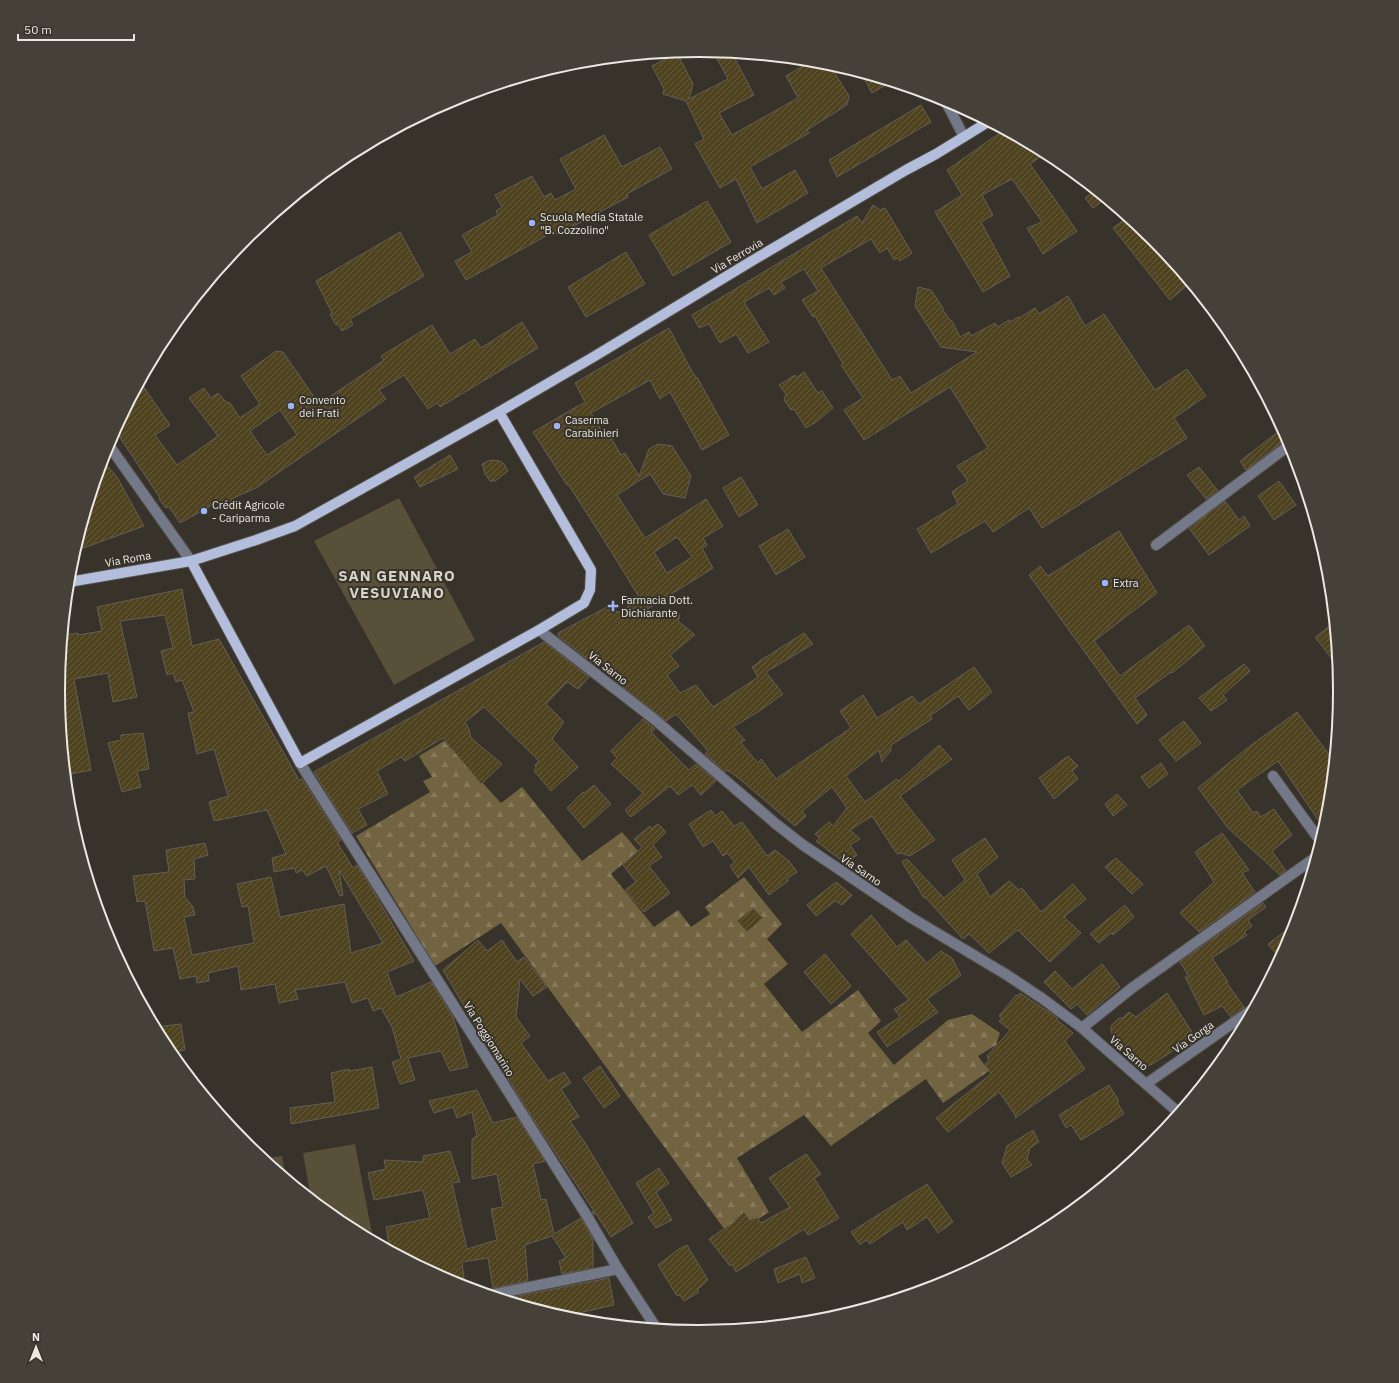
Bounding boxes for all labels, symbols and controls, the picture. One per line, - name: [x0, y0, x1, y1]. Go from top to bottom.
- scale bar: [18, 16, 134, 42]
- text: 50 m: [24, 22, 52, 37]
- place label: Scuola Media Statale "B. Cozzolino": [540, 210, 643, 237]
- marker: Scuola Media Statale "B. Cozzolino": [527, 218, 537, 228]
- street label: Via Ferrovia: [709, 235, 766, 277]
- place label: Convento dei Frati: [299, 393, 346, 420]
- marker: Convento dei Frati: [286, 401, 296, 411]
- place label: Caserma Carabinieri: [565, 413, 619, 440]
- marker: Caserma Carabinieri: [552, 421, 562, 431]
- place label: Crédit Agricole - Cariparma: [212, 498, 285, 525]
- marker: Crédit Agricole - Cariparma: [199, 506, 209, 516]
- street label: Via Roma: [104, 548, 152, 570]
- district label: SAN GENNARO VESUVIANO: [338, 566, 456, 602]
- place label: Extra: [1113, 576, 1139, 590]
- marker: Extra: [1100, 578, 1110, 588]
- place label: Farmacia Dott. Dichiarante: [621, 593, 693, 620]
- marker: Farmacia Dott. Dichiarante: [608, 601, 618, 611]
- street label: Via Sarno: [585, 648, 631, 688]
- street label: Via Sarno: [838, 851, 884, 889]
- street label: Via Poggiomarino: [460, 999, 518, 1079]
- street label: Via Gorga: [1170, 1018, 1216, 1056]
- street label: Via Sarno: [1107, 1032, 1151, 1074]
- north arrow: [16, 1327, 56, 1367]
- text: N: [32, 1330, 40, 1344]

